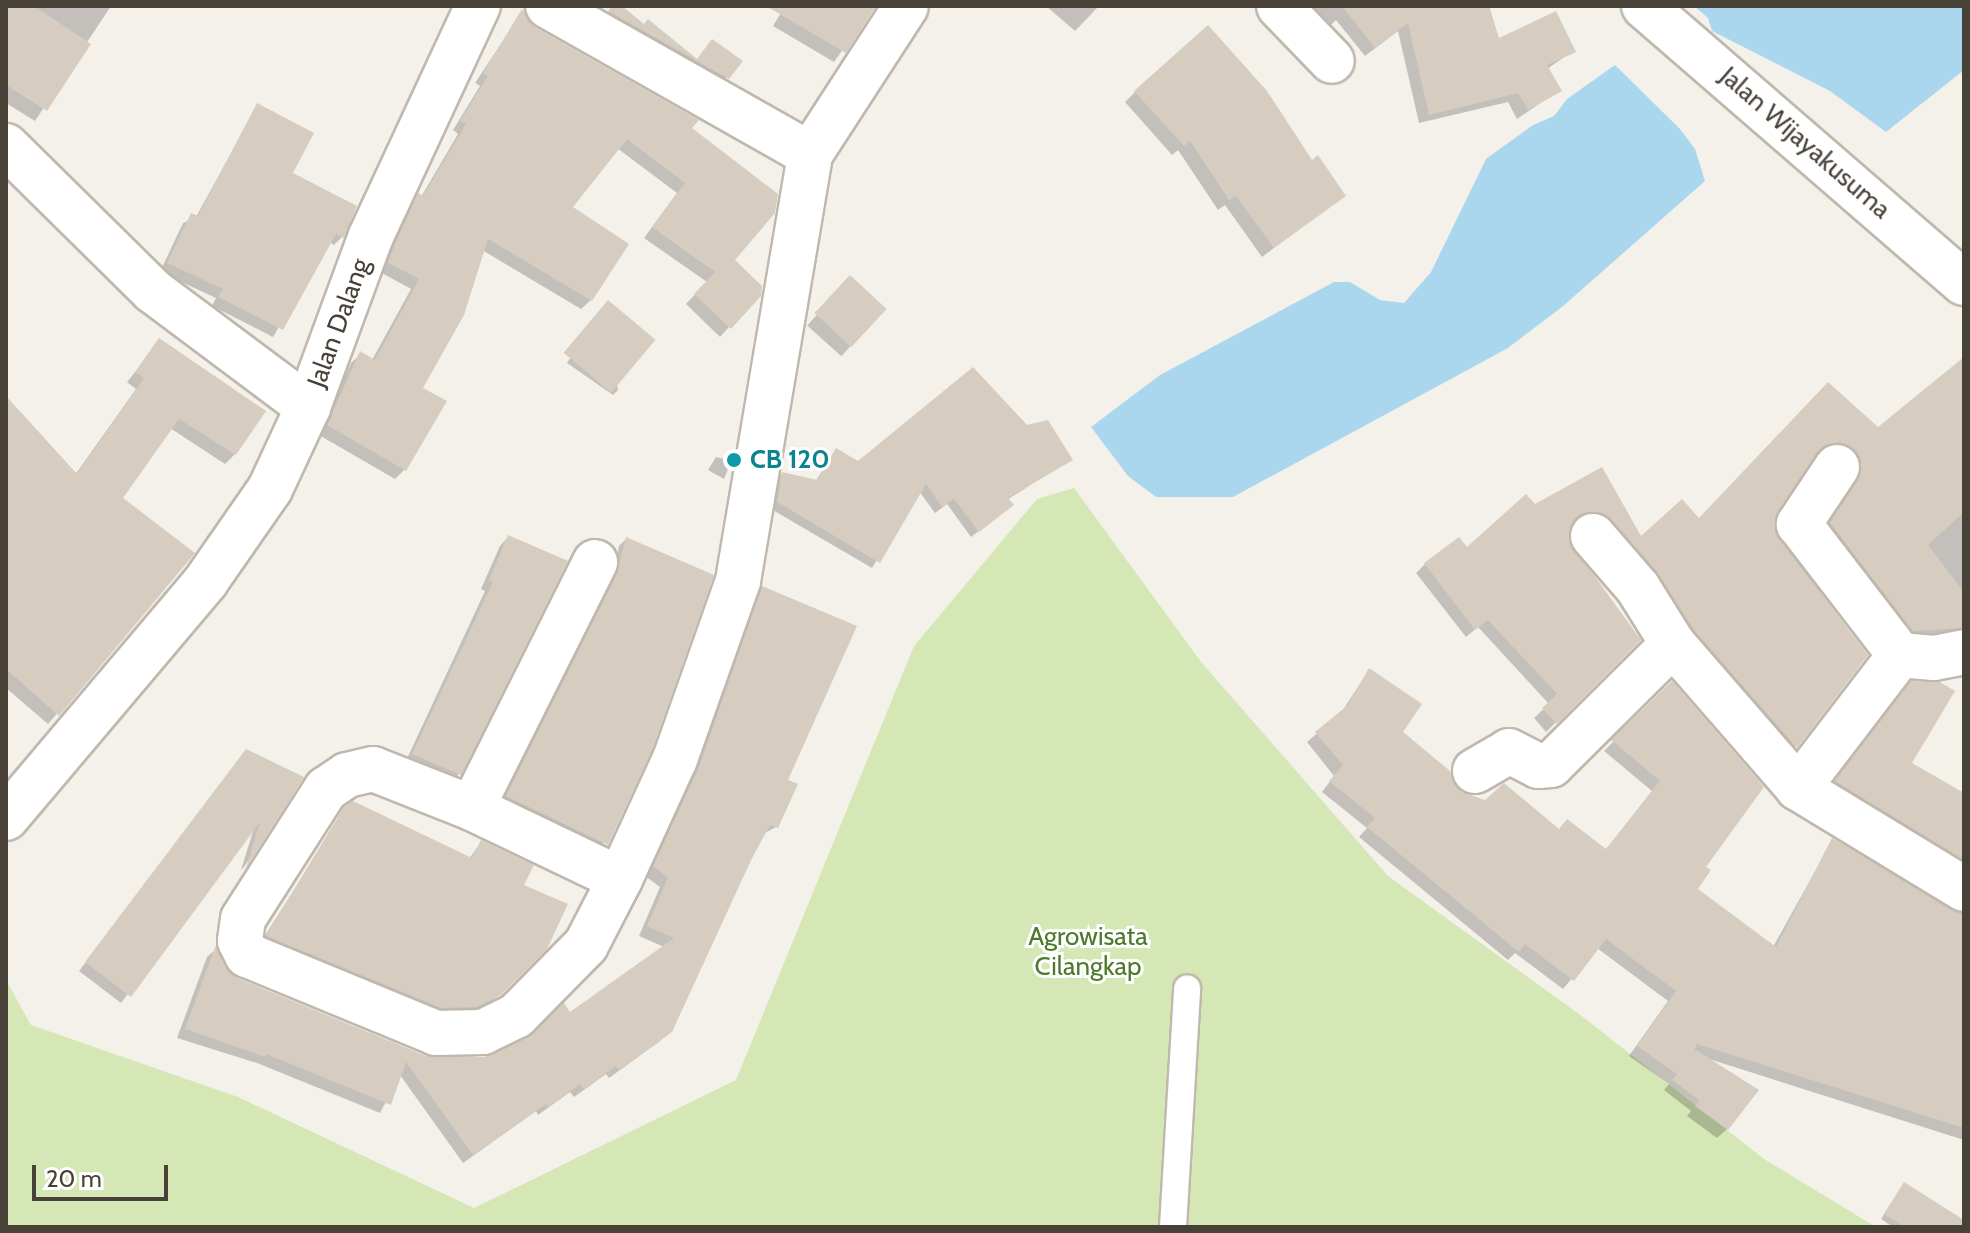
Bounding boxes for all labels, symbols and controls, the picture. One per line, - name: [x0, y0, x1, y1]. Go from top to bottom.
- street label: Jalan Wijayakusuma: [1713, 60, 1897, 226]
- street label: Jalan Dalang: [301, 254, 377, 392]
- place label: CB 120: [750, 444, 830, 476]
- marker: CB 120: [725, 451, 743, 469]
- park label: Agrowisata Cilangkap: [1028, 921, 1148, 982]
- scale bar: [36, 1149, 172, 1199]
- text: 20 m: [46, 1164, 102, 1193]

